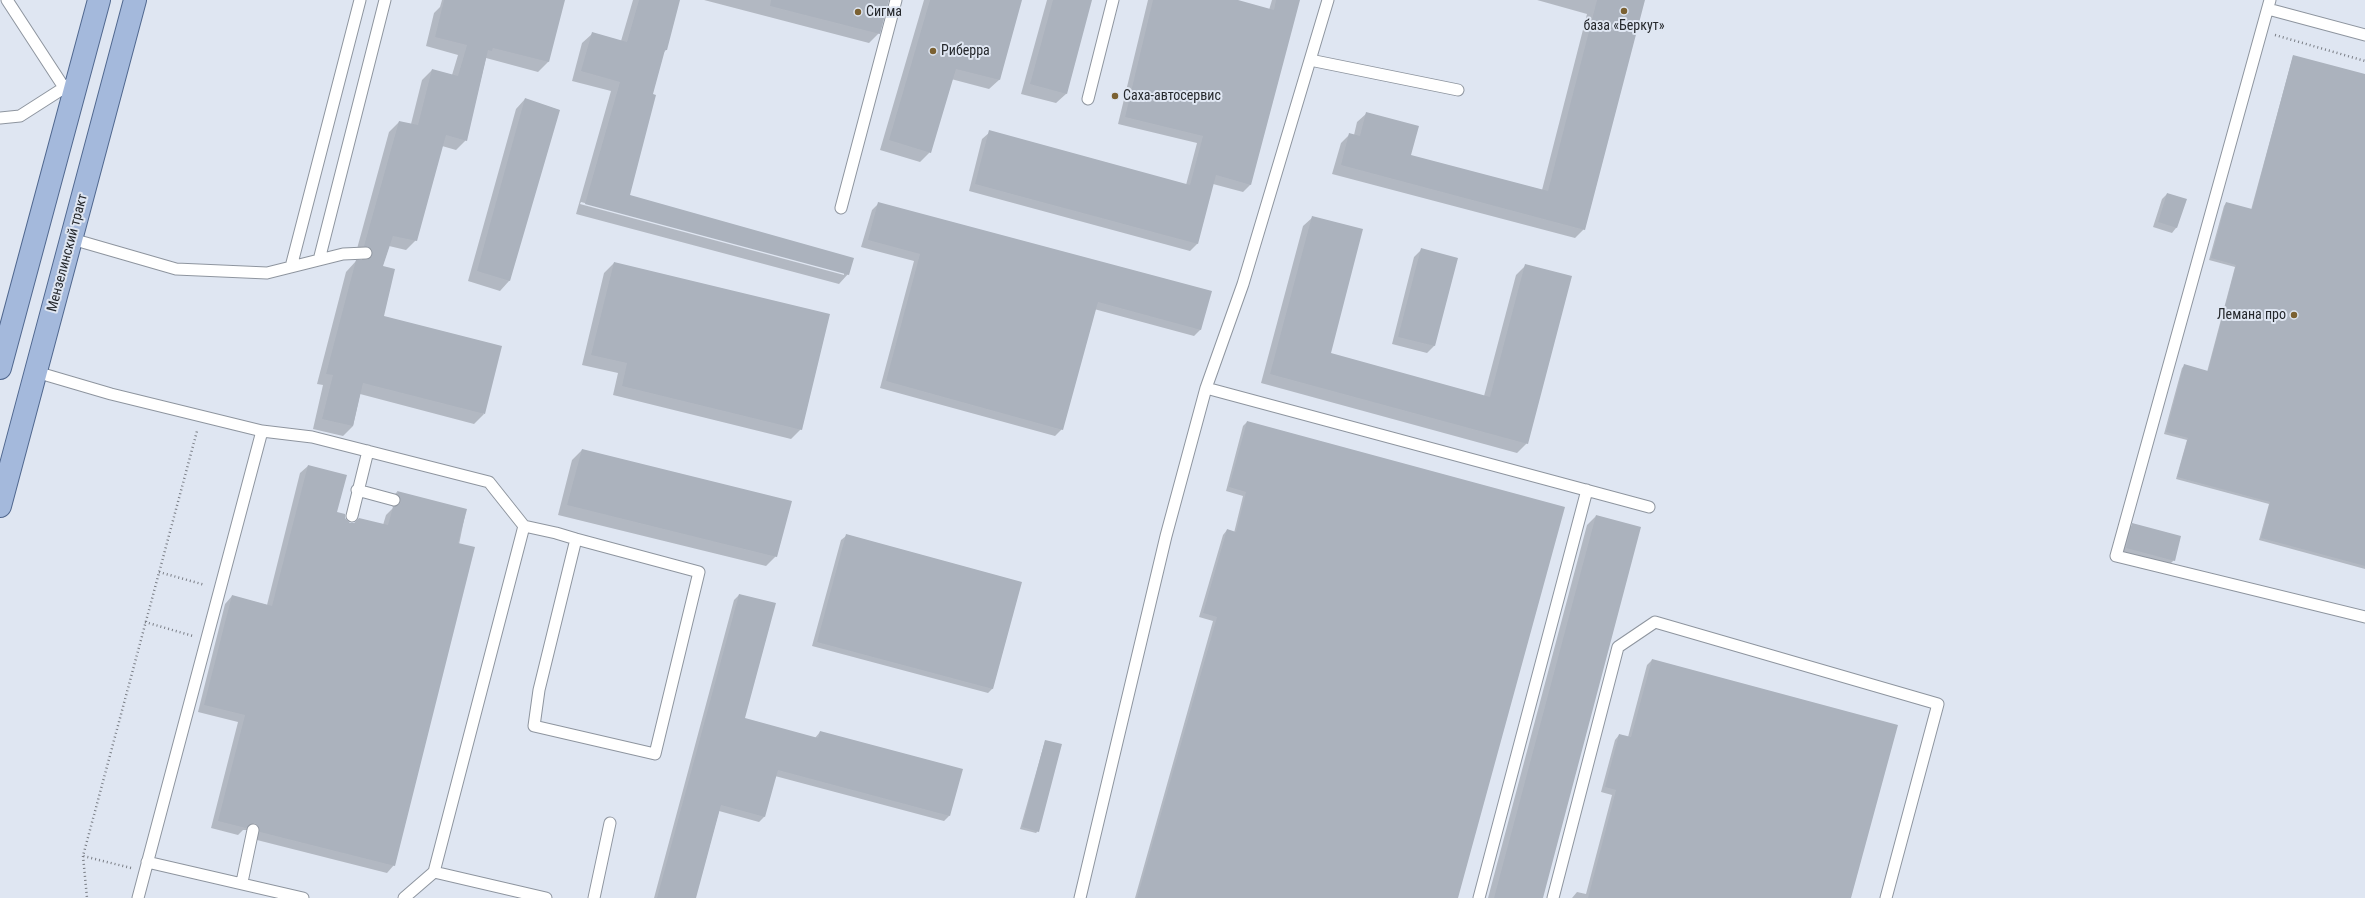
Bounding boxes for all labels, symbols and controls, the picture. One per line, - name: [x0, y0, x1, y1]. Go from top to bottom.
- place label: Сигма: [866, 4, 902, 20]
- marker: база «Беркут»: [1619, 6, 1629, 16]
- marker: Сигма: [853, 7, 863, 17]
- place label: база «Беркут»: [1583, 18, 1665, 34]
- place label: Риберра: [941, 43, 990, 59]
- marker: Риберра: [928, 46, 938, 56]
- place label: Саха-автосервис: [1123, 88, 1221, 104]
- marker: Саха-автосервис: [1110, 91, 1120, 101]
- street label: Мензелинский тракт: [44, 192, 92, 314]
- place label: Лемана про: [2217, 307, 2286, 323]
- marker: Лемана про: [2289, 310, 2299, 320]

